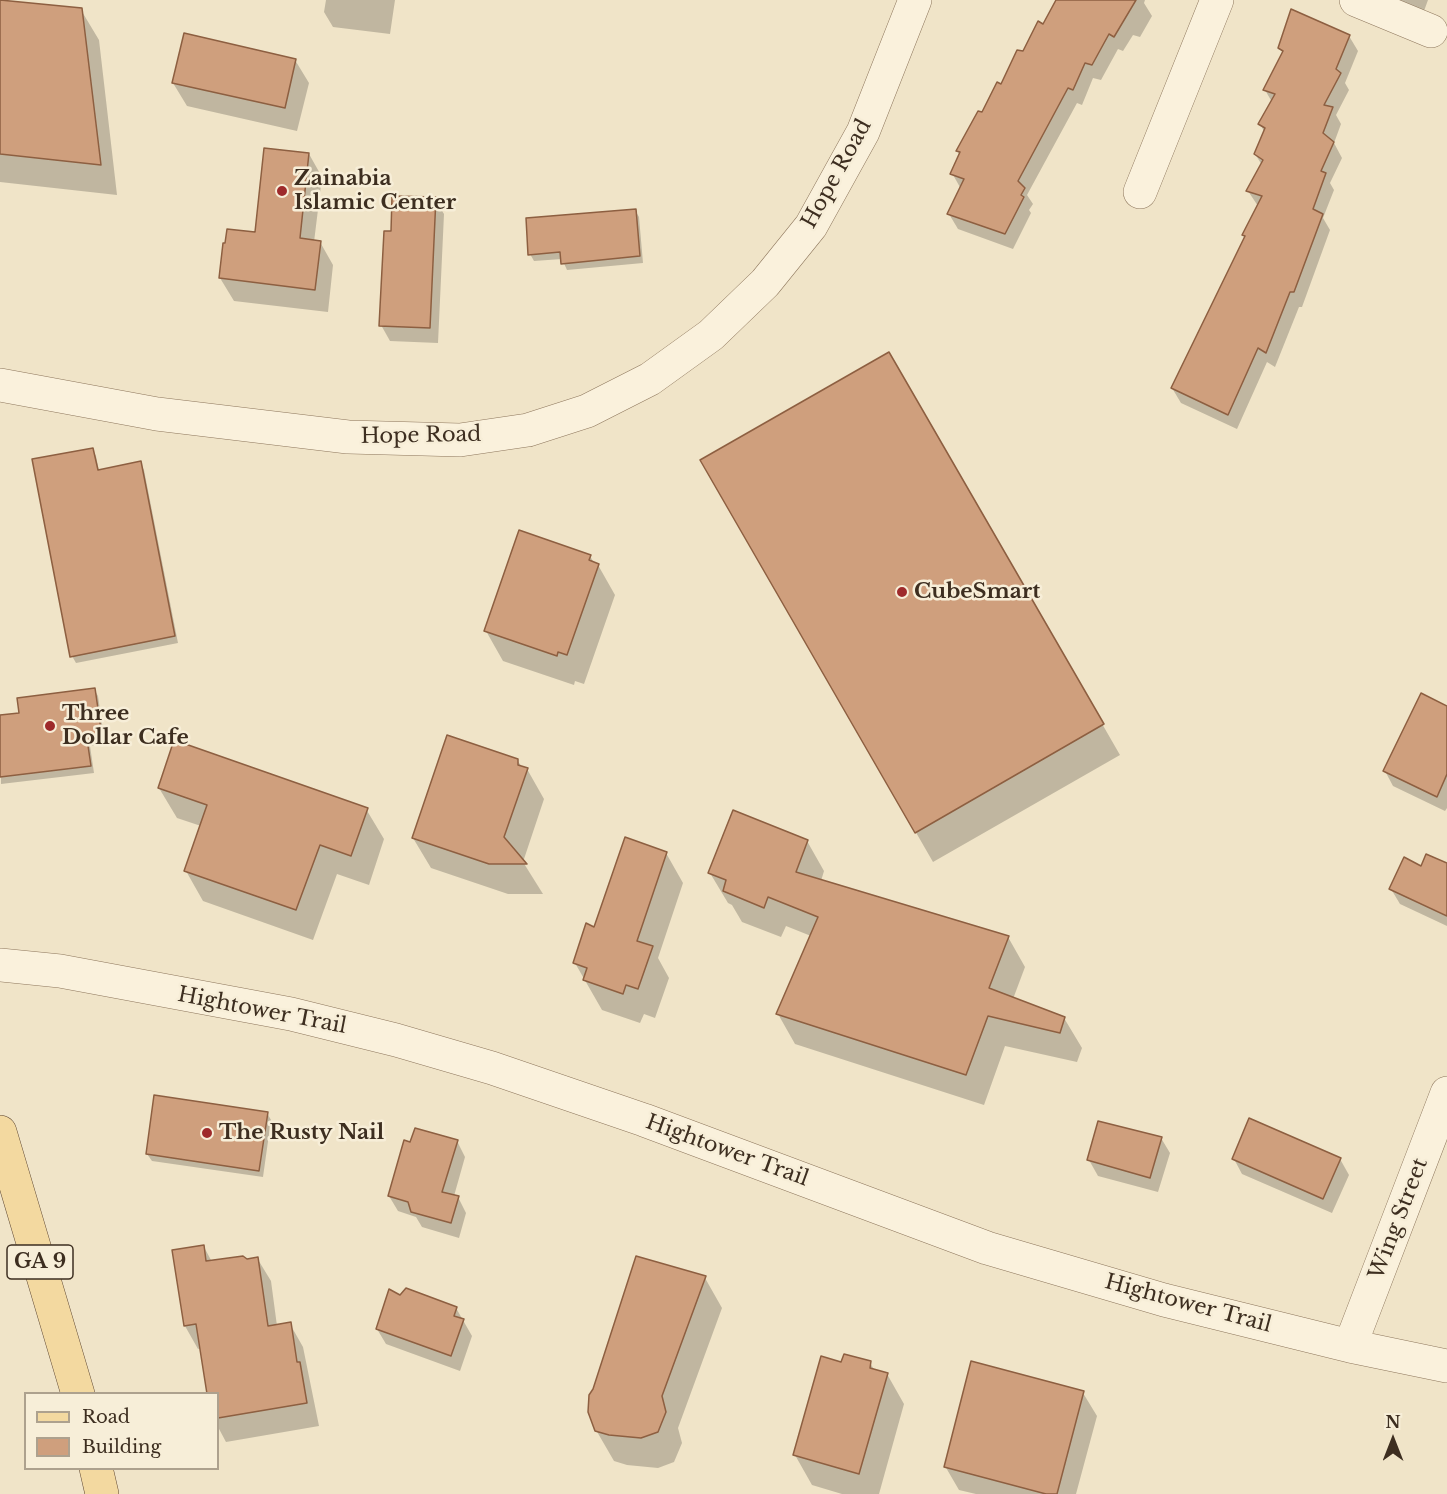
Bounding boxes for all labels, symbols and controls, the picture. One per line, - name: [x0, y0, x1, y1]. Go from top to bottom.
- street label: Hope Road: [797, 115, 877, 233]
- place label: Zainabia Islamic Center: [294, 166, 456, 216]
- marker: Zainabia Islamic Center: [275, 184, 289, 198]
- street label: Hope Road: [360, 422, 482, 450]
- place label: CubeSmart: [914, 579, 1040, 605]
- marker: CubeSmart: [895, 585, 909, 599]
- place label: Three Dollar Cafe: [62, 701, 189, 751]
- marker: Three Dollar Cafe: [43, 719, 57, 733]
- street label: Hightower Trail: [175, 982, 349, 1040]
- street label: Hightower Trail: [642, 1110, 812, 1192]
- place label: The Rusty Nail: [219, 1120, 384, 1146]
- marker: The Rusty Nail: [200, 1126, 214, 1140]
- street label: Wing Street: [1364, 1155, 1434, 1283]
- road number: GA 9: [7, 1245, 73, 1279]
- street label: Hightower Trail: [1102, 1270, 1274, 1338]
- legend: [24, 1392, 219, 1470]
- text: Road: [82, 1406, 130, 1428]
- north arrow: [1363, 1410, 1423, 1470]
- text: N: [1385, 1412, 1401, 1432]
- text: Building: [82, 1436, 161, 1458]

